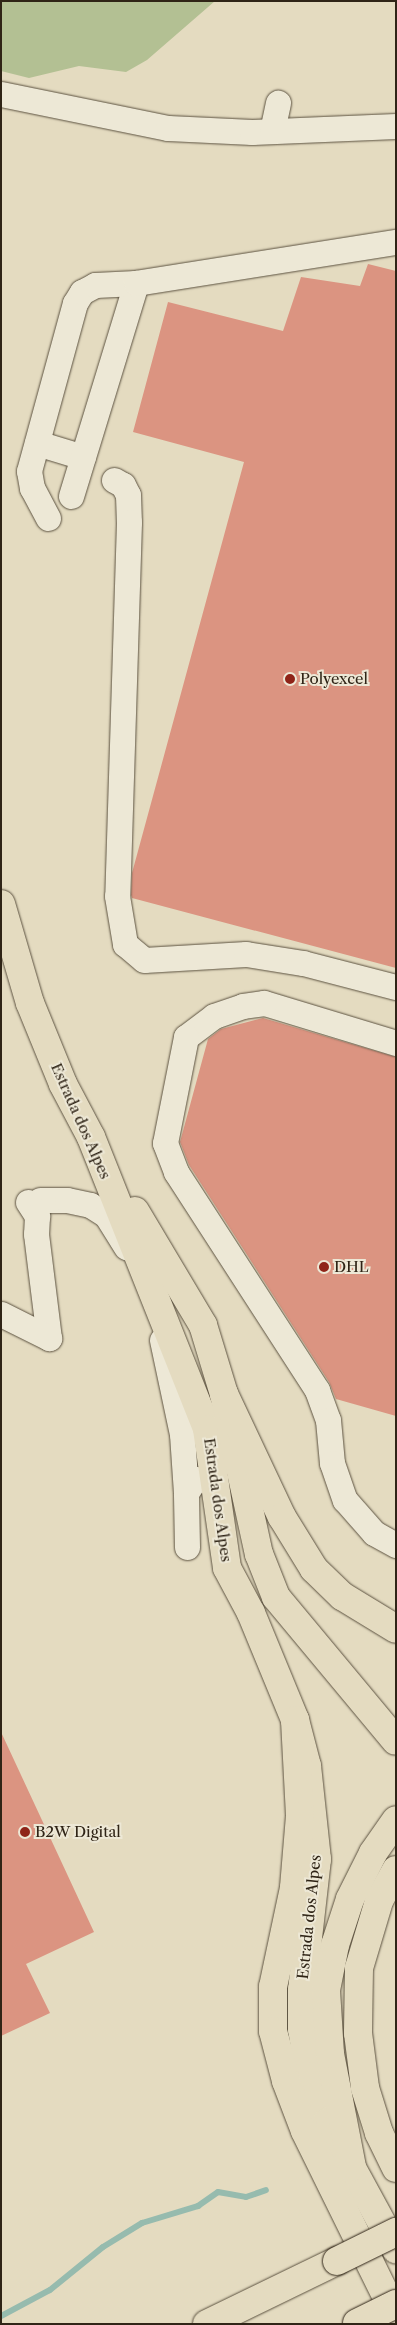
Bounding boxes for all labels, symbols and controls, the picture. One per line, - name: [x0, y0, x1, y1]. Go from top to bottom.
- place label: Polyexcel: [300, 670, 368, 688]
- marker: Polyexcel: [284, 673, 296, 685]
- street label: Estrada dos Alpes: [47, 1060, 115, 1182]
- place label: DHL: [334, 1258, 369, 1276]
- marker: DHL: [318, 1261, 330, 1273]
- street label: Estrada dos Alpes: [200, 1436, 236, 1564]
- place label: B2W Digital: [35, 1823, 121, 1841]
- marker: B2W Digital: [19, 1826, 31, 1838]
- street label: Estrada dos Alpes: [293, 1853, 325, 1981]

